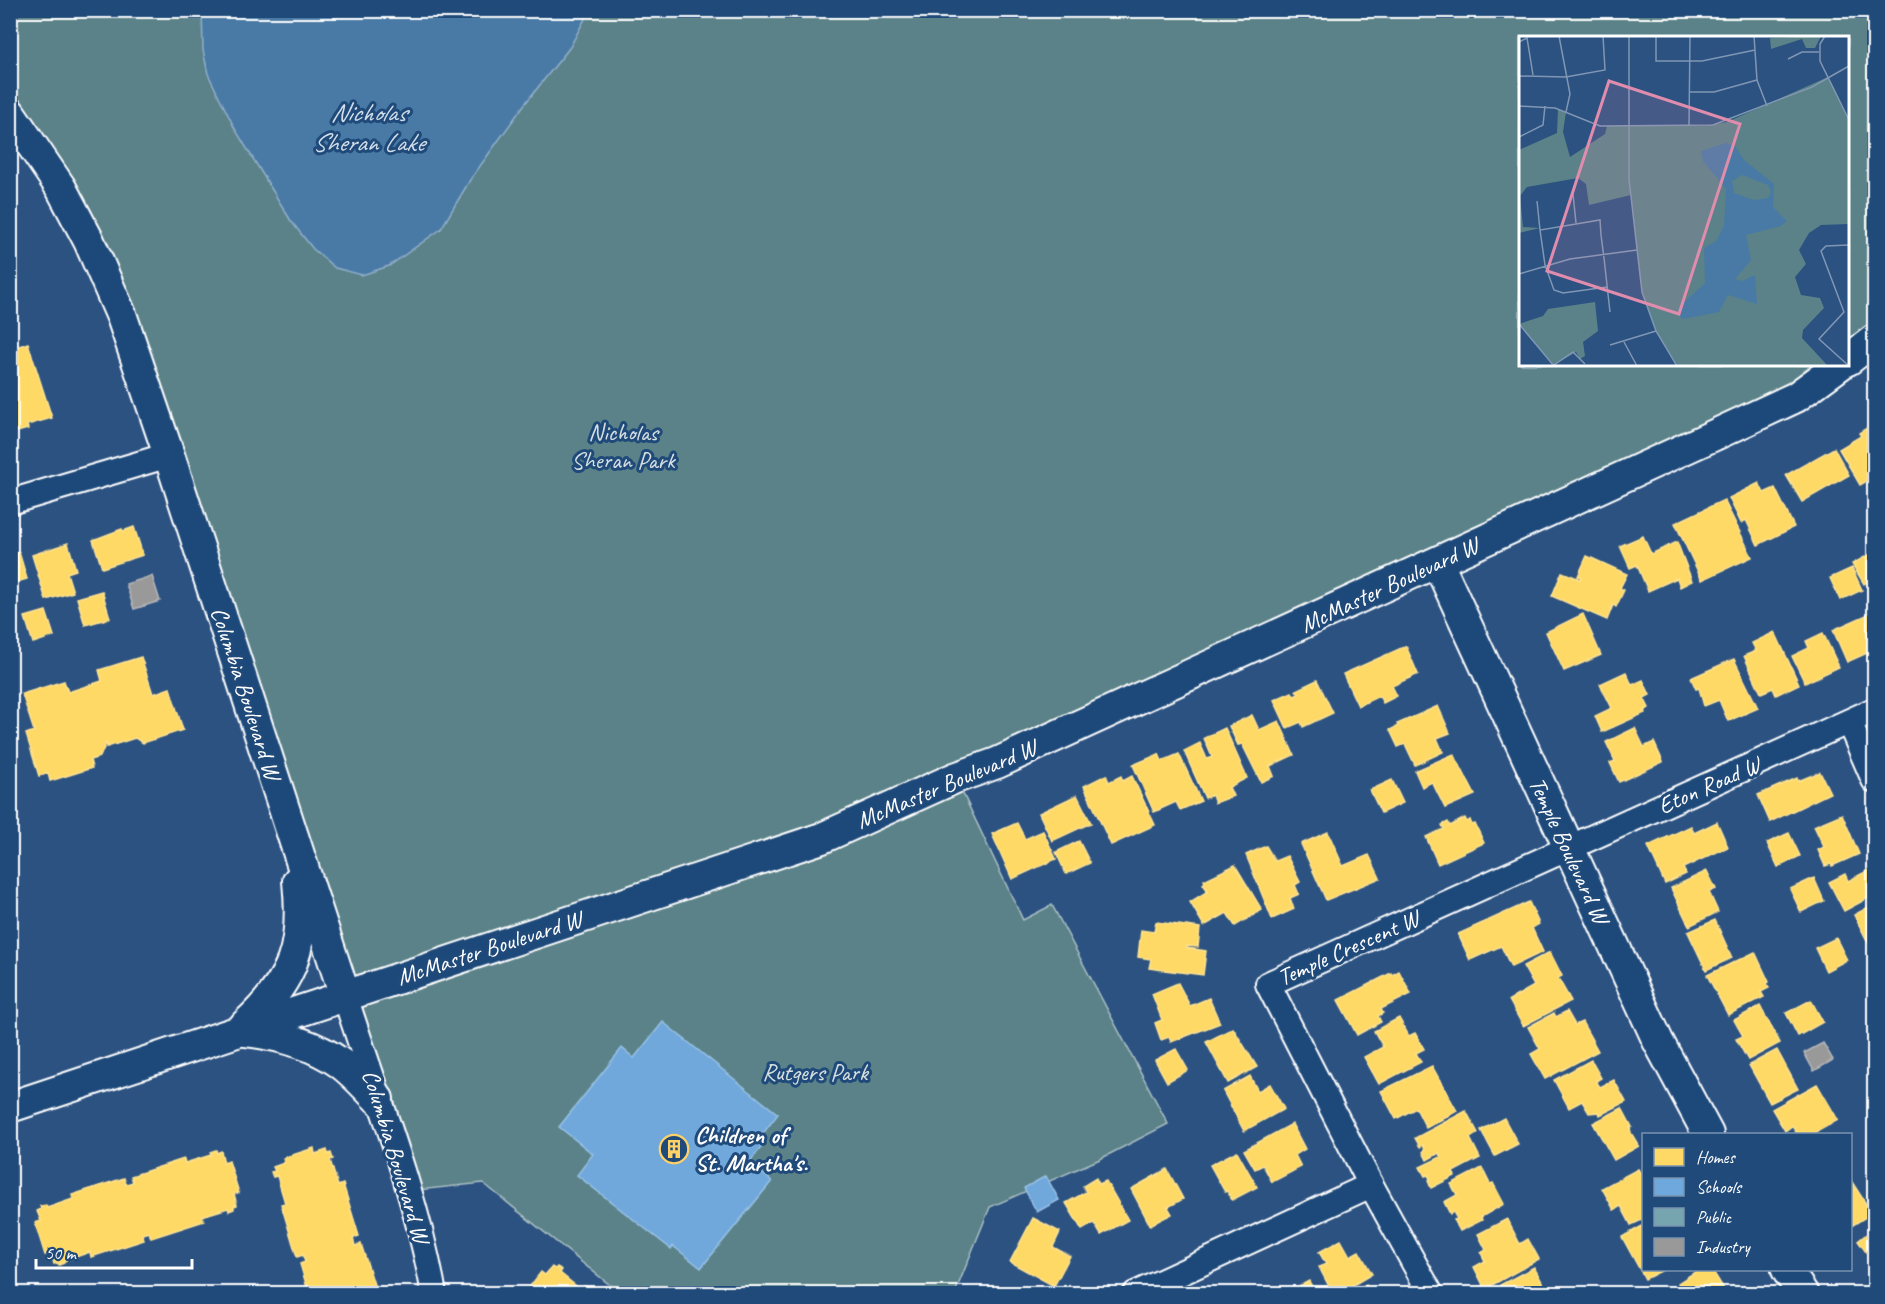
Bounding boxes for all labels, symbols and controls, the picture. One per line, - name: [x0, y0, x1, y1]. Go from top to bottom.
- inset map: [1519, 36, 1849, 366]
- water label: Nicholas Sheran Lake: [312, 96, 428, 159]
- park label: Nicholas Sheran Park: [571, 417, 677, 475]
- street label: McMaster Boulevard W: [1295, 529, 1487, 639]
- street label: Columbia Boulevard W: [204, 603, 289, 787]
- street label: McMaster Boulevard W: [852, 731, 1045, 835]
- street label: Eton Road W: [1653, 748, 1767, 821]
- street label: Temple Boulevard W: [1522, 772, 1618, 932]
- street label: Temple Crescent W: [1273, 902, 1428, 992]
- street label: McMaster Boulevard W: [393, 903, 590, 992]
- park label: Rutgers Park: [762, 1057, 870, 1087]
- street label: Columbia Boulevard W: [355, 1066, 438, 1251]
- place label: Children of St. Martha's.: [695, 1120, 809, 1178]
- building icon: Children of St. Martha's.: [658, 1133, 690, 1165]
- legend: [1642, 1133, 1852, 1271]
- text: Homes: [1696, 1146, 1736, 1168]
- text: Schools: [1696, 1176, 1743, 1198]
- text: Public: [1696, 1206, 1733, 1228]
- scale bar: [36, 1232, 192, 1270]
- text: Industry: [1696, 1236, 1751, 1258]
- text: 50 m: [45, 1242, 78, 1264]

